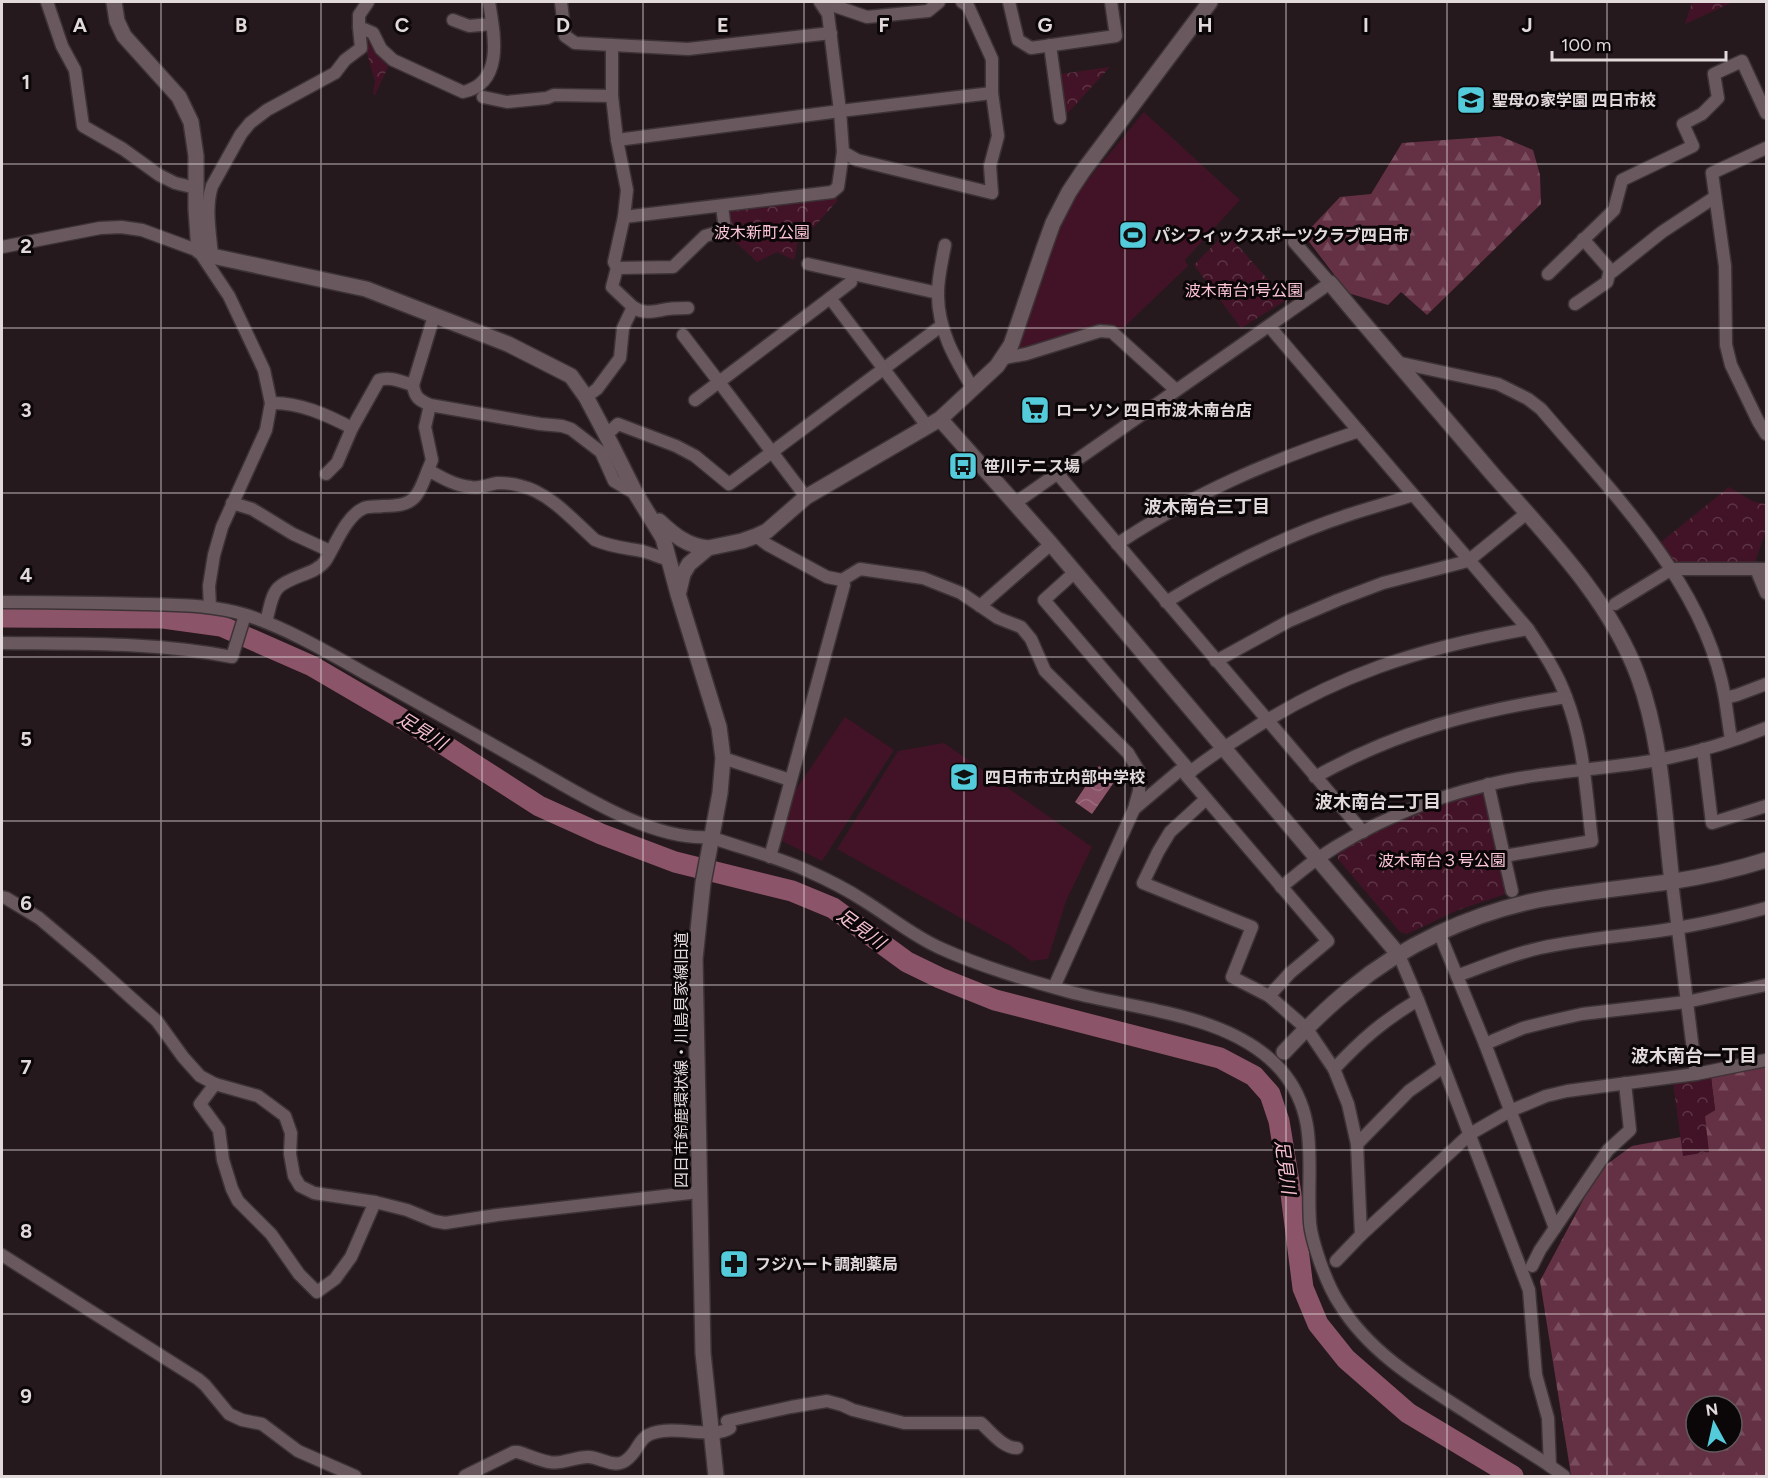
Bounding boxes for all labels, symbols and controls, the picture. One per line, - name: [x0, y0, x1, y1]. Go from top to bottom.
- text: A: [73, 13, 88, 37]
- text: B: [235, 13, 247, 37]
- text: C: [395, 13, 409, 37]
- text: D: [556, 13, 570, 37]
- text: E: [717, 13, 729, 37]
- text: F: [878, 13, 890, 37]
- text: G: [1038, 13, 1053, 37]
- text: H: [1198, 13, 1213, 37]
- text: I: [1363, 13, 1369, 37]
- text: J: [1521, 13, 1533, 37]
- scale bar: [1552, 24, 1726, 62]
- text: 100 m: [1561, 34, 1611, 56]
- text: 1: [22, 70, 30, 94]
- school or university icon: 聖母の家学園 四日市校: [1455, 84, 1487, 116]
- place label: 聖母の家学園 四日市校: [1492, 91, 1656, 110]
- sports icon: パシフィックスポーツクラブ四日市: [1117, 219, 1149, 251]
- park label: 波木新町公園: [714, 223, 810, 242]
- place label: パシフィックスポーツクラブ四日市: [1154, 226, 1409, 245]
- text: 2: [20, 234, 32, 258]
- park label: 波木南台1号公園: [1185, 281, 1303, 300]
- supermarket icon: ローソン 四日市波木南台店: [1019, 394, 1051, 426]
- text: 3: [20, 398, 32, 422]
- place label: ローソン 四日市波木南台店: [1056, 401, 1252, 420]
- bus stop icon: 笹川テニス場: [947, 450, 979, 482]
- place label: 笹川テニス場: [984, 457, 1080, 476]
- district label: 波木南台三丁目: [1144, 496, 1270, 518]
- text: 4: [20, 563, 33, 587]
- water label: 足見川: [393, 707, 452, 756]
- text: 5: [20, 727, 32, 751]
- school or university icon: 四日市市立内部中学校: [948, 761, 980, 793]
- place label: 四日市市立内部中学校: [985, 768, 1145, 787]
- district label: 波木南台二丁目: [1315, 791, 1441, 813]
- park label: 波木南台３号公園: [1378, 851, 1506, 870]
- text: 6: [20, 891, 32, 915]
- water label: 足見川: [833, 904, 891, 955]
- street label: 四日市鈴鹿環状線・川島貝家線旧道: [672, 932, 691, 1188]
- district label: 波木南台一丁目: [1631, 1045, 1757, 1067]
- text: 7: [20, 1055, 32, 1079]
- water label: 足見川: [1270, 1139, 1300, 1197]
- text: 8: [20, 1219, 32, 1243]
- pharmacy icon: フジハート調剤薬局: [718, 1248, 750, 1280]
- place label: フジハート調剤薬局: [755, 1255, 898, 1274]
- text: 9: [20, 1384, 32, 1408]
- north arrow: [1684, 1394, 1744, 1454]
- text: N: [1705, 1399, 1719, 1420]

